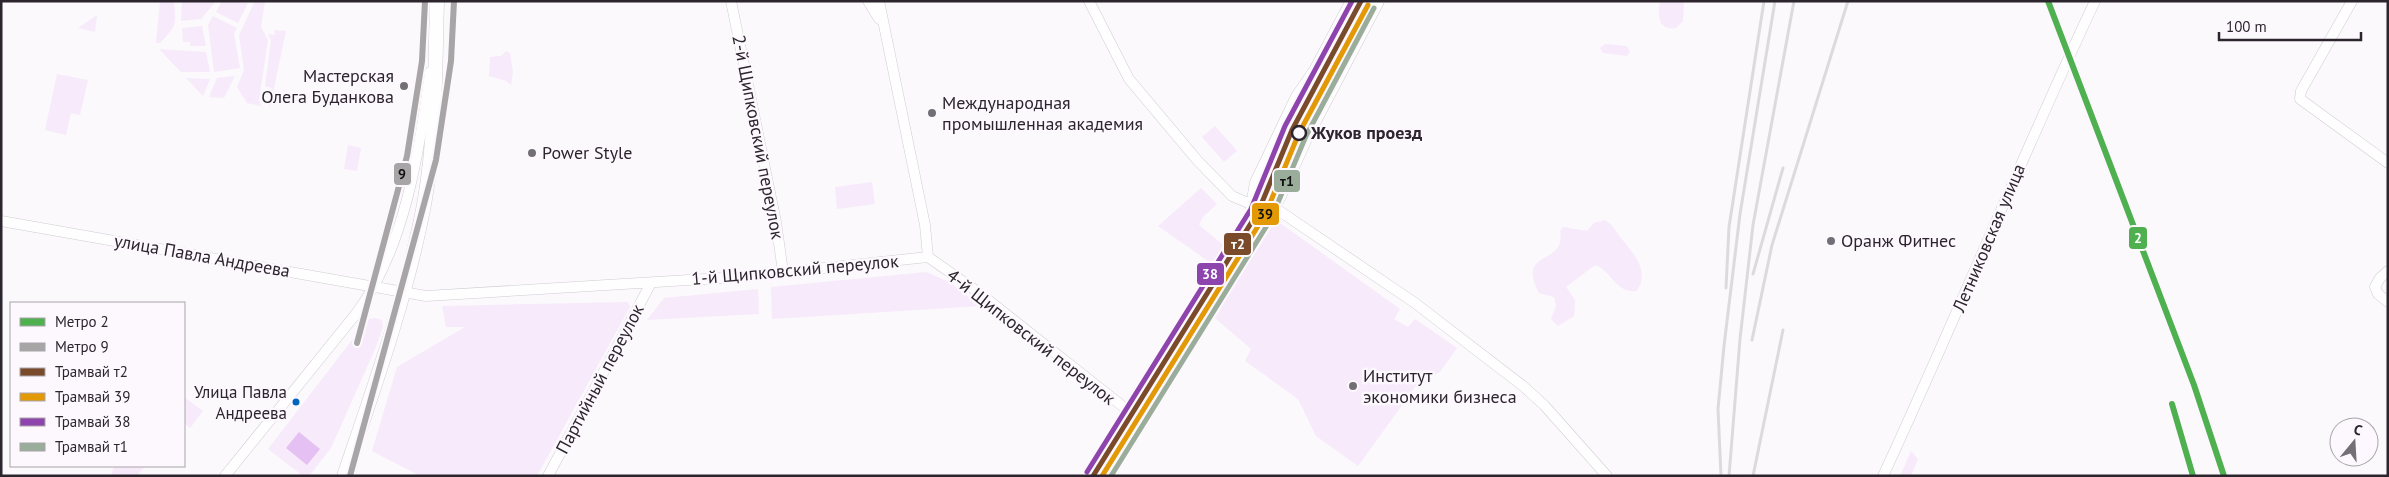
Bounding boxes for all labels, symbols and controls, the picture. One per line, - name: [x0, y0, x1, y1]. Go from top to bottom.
- scale bar: [2219, 10, 2362, 42]
- text: 100 m: [2226, 17, 2267, 36]
- street label: 2-й Щипковский переулок: [727, 33, 790, 241]
- place label: Мастерская Олега Буданкова: [261, 64, 394, 108]
- marker: Мастерская Олега Буданкова: [398, 80, 410, 92]
- place label: Международная промышленная академия: [942, 91, 1143, 135]
- marker: Международная промышленная академия: [926, 107, 938, 119]
- place label: Жуков проезд: [1310, 121, 1422, 144]
- marker: Жуков проезд: [1291, 125, 1307, 141]
- place label: Power Style: [542, 141, 632, 164]
- marker: Power Style: [526, 147, 538, 159]
- street label: Летниковская улица: [1947, 160, 2030, 316]
- line badge: 9: [393, 162, 412, 186]
- text: 9: [398, 165, 406, 183]
- line badge: т1: [1273, 169, 1301, 193]
- text: т1: [1280, 172, 1294, 190]
- line badge: 39: [1251, 202, 1280, 226]
- text: 39: [1257, 205, 1273, 223]
- line badge: 2: [2128, 226, 2148, 250]
- street label: улица Павла Андреева: [112, 229, 292, 282]
- place label: Оранж Фитнес: [1841, 229, 1956, 252]
- text: 2: [2134, 229, 2142, 247]
- line badge: т2: [1223, 232, 1252, 256]
- text: т2: [1231, 235, 1245, 253]
- marker: Оранж Фитнес: [1825, 235, 1837, 247]
- street label: 1-й Щипковский переулок: [690, 249, 900, 290]
- line badge: 38: [1196, 262, 1225, 286]
- street label: 4-й Щипковский переулок: [942, 264, 1121, 410]
- text: 38: [1202, 265, 1218, 283]
- street label: Партийный переулок: [550, 300, 649, 457]
- legend: [10, 302, 185, 467]
- text: Метро 2: [55, 312, 109, 331]
- text: Метро 9: [55, 337, 109, 356]
- text: Трамвай т2: [55, 362, 128, 381]
- place label: Институт экономики бизнеса: [1363, 364, 1517, 408]
- marker: Институт экономики бизнеса: [1347, 380, 1359, 392]
- place label: Улица Павла Андреева: [194, 381, 287, 424]
- text: Трамвай 39: [55, 387, 130, 406]
- marker: Улица Павла Андреева: [291, 397, 301, 407]
- text: Трамвай 38: [55, 412, 130, 431]
- north arrow: [2329, 417, 2379, 467]
- text: С: [2352, 420, 2365, 439]
- text: Трамвай т1: [55, 437, 128, 456]

